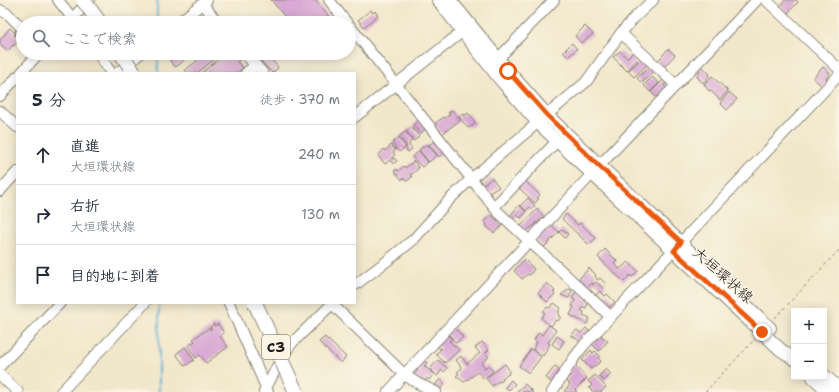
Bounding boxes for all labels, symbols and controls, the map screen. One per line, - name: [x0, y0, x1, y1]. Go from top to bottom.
- search box: [16, 16, 356, 60]
- icon: search: [30, 27, 52, 49]
- text: ここで検索: [62, 29, 137, 49]
- route start: [499, 62, 517, 80]
- text: 5 分: [32, 89, 65, 111]
- text: 徒歩 · 370 m: [260, 91, 340, 108]
- text: 直進: [70, 136, 100, 156]
- icon: ahead: [32, 144, 54, 166]
- text: 240 m: [298, 146, 340, 163]
- text: 大垣環状線: [70, 158, 135, 175]
- text: 右折: [70, 196, 100, 216]
- icon: right: [32, 204, 54, 226]
- text: 130 m: [302, 206, 340, 223]
- text: 大垣環状線: [70, 218, 135, 235]
- street label: 大垣環状線: [688, 242, 758, 308]
- icon: arrive: [32, 264, 54, 286]
- text: 目的地に到着: [70, 266, 160, 286]
- map controls: [791, 308, 827, 380]
- button: +: [791, 308, 827, 344]
- route end: [753, 323, 771, 341]
- road number: C3: [262, 335, 290, 359]
- button: −: [791, 344, 827, 380]

